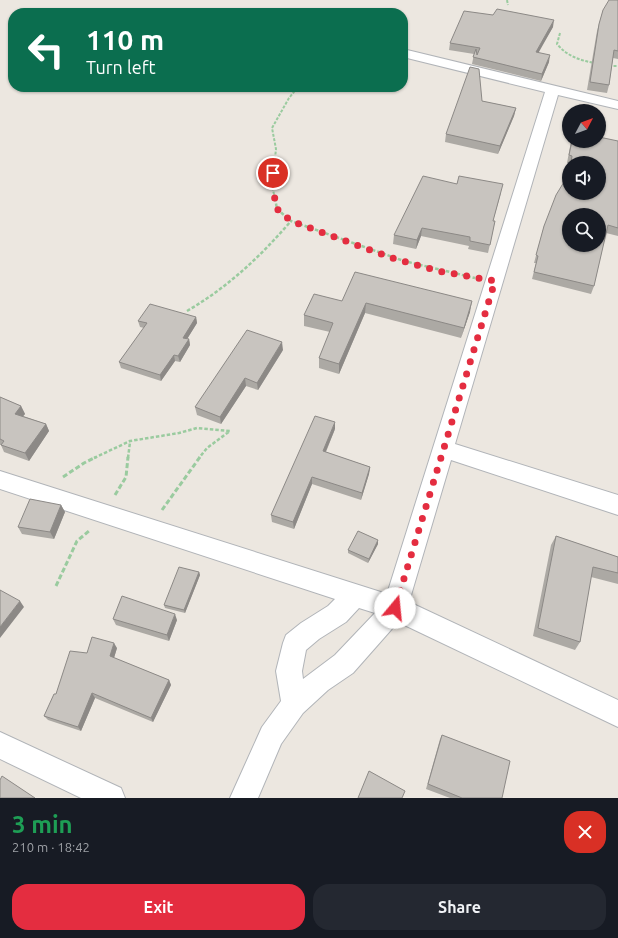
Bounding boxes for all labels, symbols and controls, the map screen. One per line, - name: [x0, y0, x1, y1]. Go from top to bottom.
- icon: left: [20, 24, 72, 76]
- text: 110 m: [86, 24, 164, 55]
- text: Turn left: [86, 57, 156, 77]
- north arrow: [562, 104, 606, 148]
- map controls: [562, 104, 606, 252]
- pin: [256, 156, 290, 190]
- button: sound: [562, 156, 606, 200]
- icon: arrive: [262, 162, 284, 184]
- button: search: [562, 208, 606, 252]
- position arrow: [374, 587, 416, 629]
- text: 3 min: [12, 811, 73, 838]
- button: close: [564, 811, 606, 853]
- text: 210 m · 18:42: [12, 840, 90, 854]
- button: Exit: [12, 884, 305, 930]
- button: Share: [313, 884, 606, 930]

